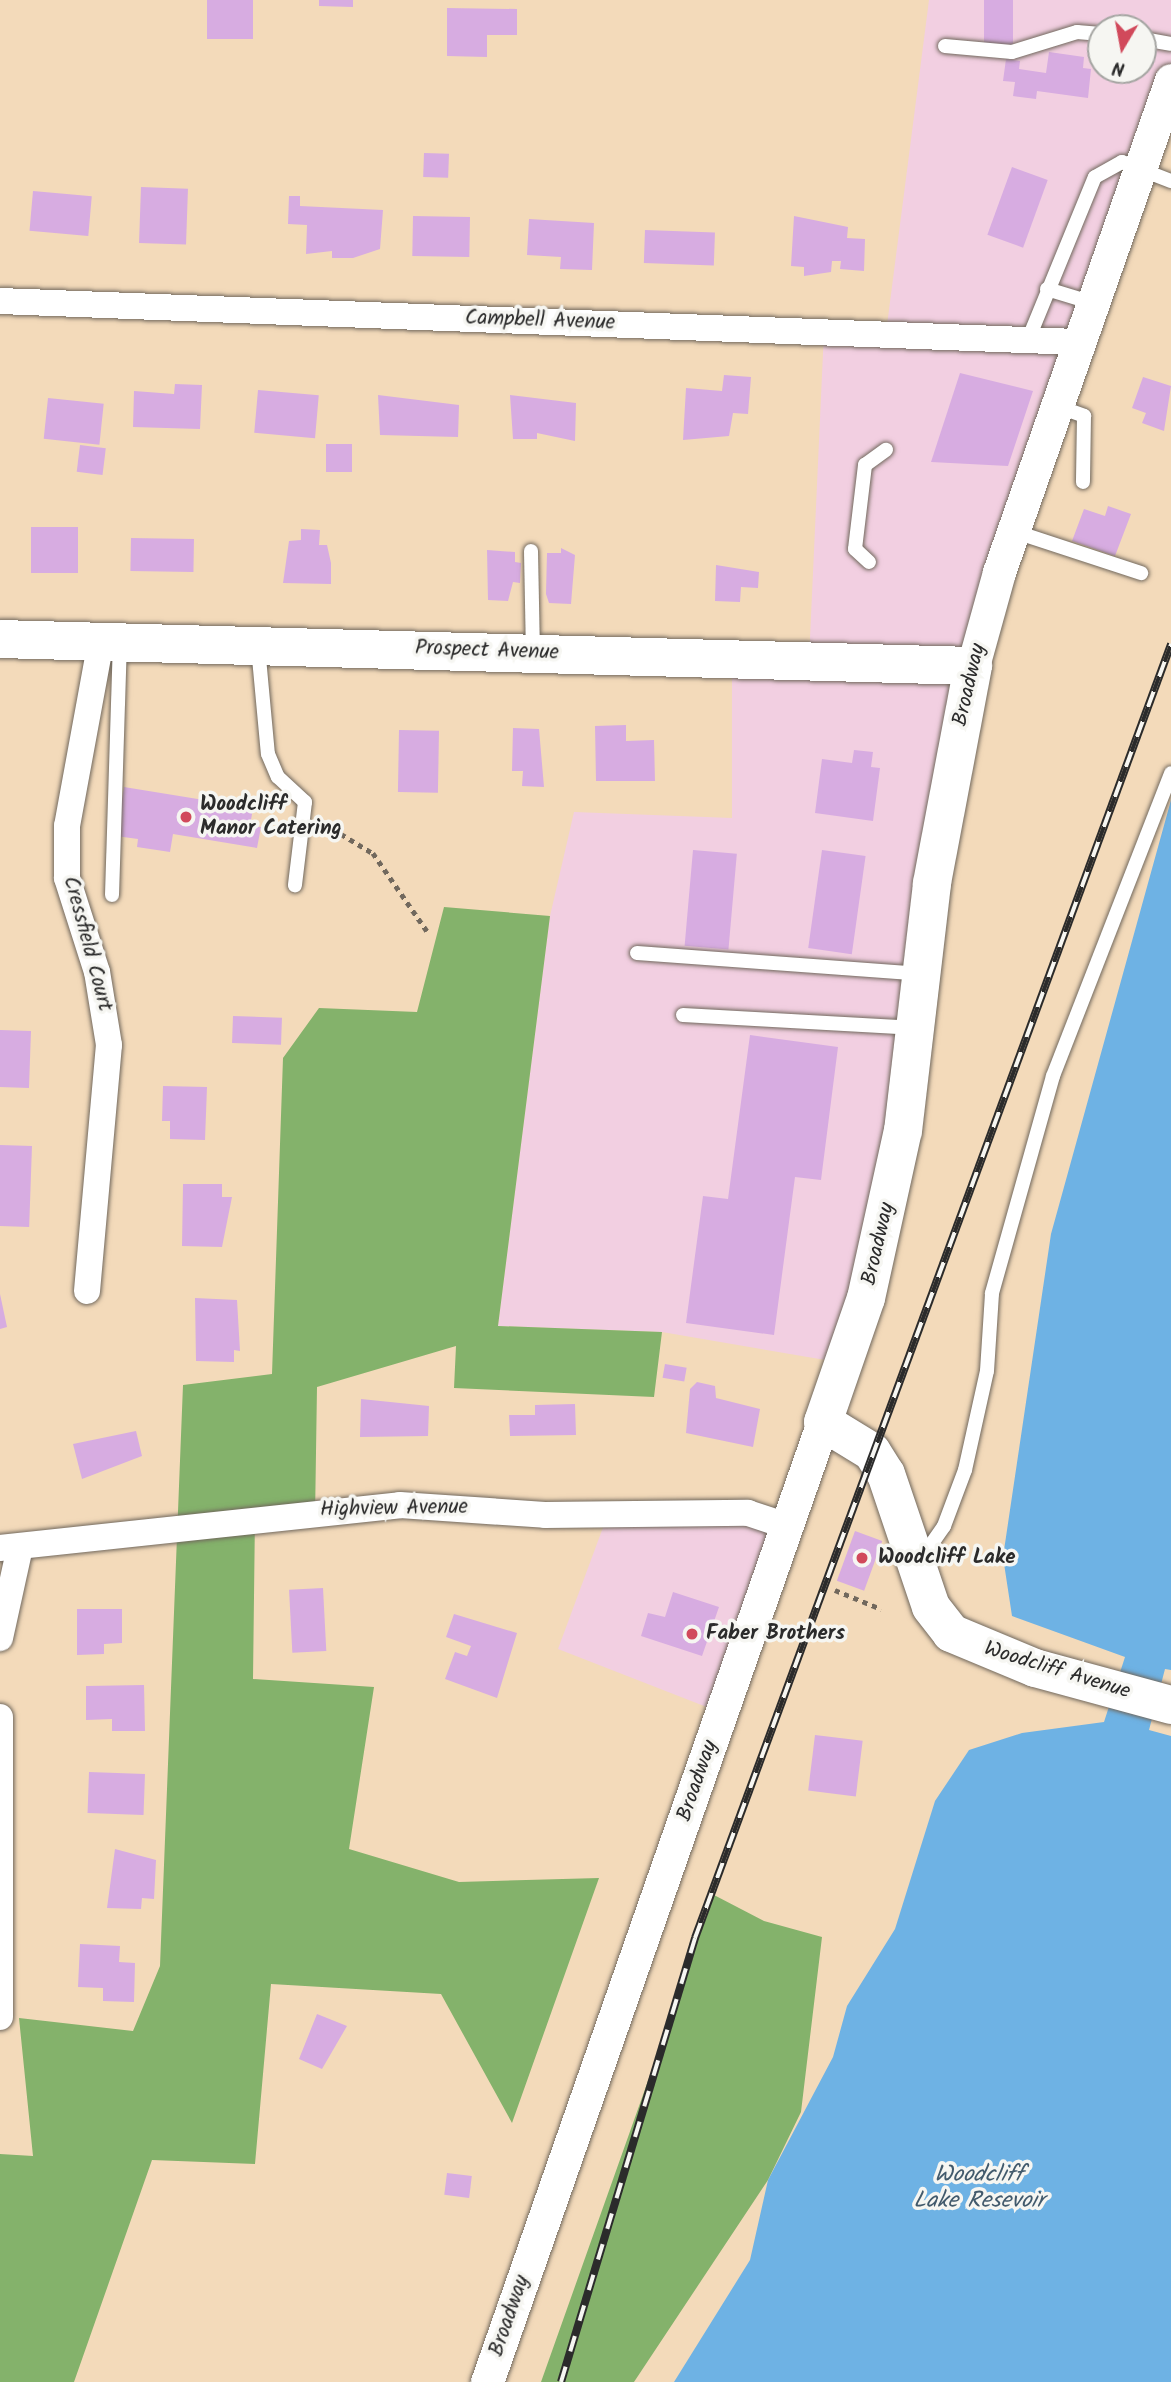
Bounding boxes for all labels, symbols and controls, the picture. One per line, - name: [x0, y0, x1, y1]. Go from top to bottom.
- north arrow: [1087, 14, 1157, 84]
- text: N: [1110, 52, 1127, 84]
- street label: Campbell Avenue: [465, 306, 615, 336]
- street label: Prospect Avenue: [415, 636, 559, 666]
- street label: Broadway: [948, 641, 992, 729]
- place label: Woodcliff Manor Catering: [200, 792, 342, 842]
- marker: Woodcliff Manor Catering: [178, 809, 194, 825]
- street label: Cressfield Court: [57, 874, 117, 1014]
- street label: Broadway: [857, 1200, 901, 1288]
- street label: Highview Avenue: [320, 1495, 468, 1523]
- place label: Woodcliff Lake: [878, 1545, 1015, 1571]
- marker: Woodcliff Lake: [852, 1548, 872, 1568]
- place label: Faber Brothers: [706, 1621, 845, 1647]
- marker: Faber Brothers: [684, 1626, 700, 1642]
- street label: Woodcliff Avenue: [981, 1637, 1133, 1705]
- street label: Broadway: [672, 1737, 724, 1825]
- water label: Woodcliff Lake Resevoir: [914, 2161, 1044, 2215]
- street label: Broadway: [484, 2272, 536, 2360]

